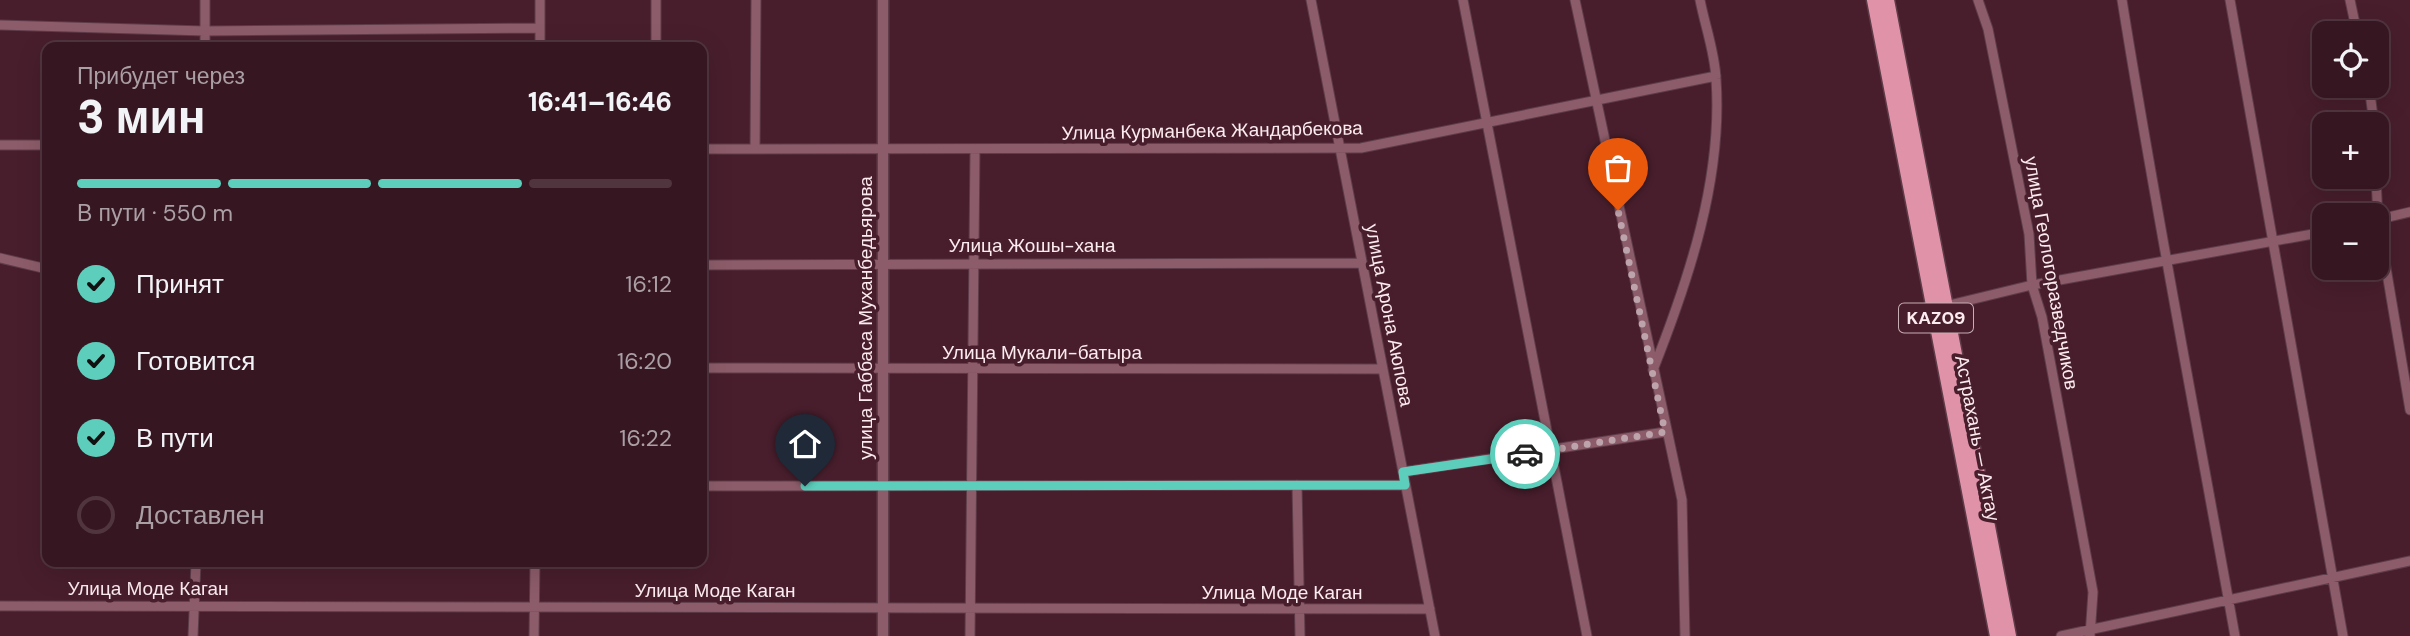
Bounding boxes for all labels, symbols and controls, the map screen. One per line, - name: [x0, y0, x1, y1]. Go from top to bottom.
- map controls: [2312, 21, 2389, 280]
- button: locate: [2312, 21, 2389, 98]
- text: Прибудет через: [77, 61, 245, 91]
- text: 16:41–16:46: [528, 85, 672, 119]
- text: 3 мин: [77, 87, 206, 147]
- button: +: [2312, 112, 2389, 189]
- street label: Улица Курманбека Жандарбекова: [1061, 115, 1363, 146]
- pin: [1588, 138, 1648, 210]
- icon: bag: [1599, 149, 1637, 187]
- street label: улица Геологоразведчиков: [2019, 155, 2084, 392]
- street label: улица Габбаса Муханбедьярова: [853, 176, 878, 460]
- text: В пути · 550 m: [77, 198, 233, 228]
- button: −: [2312, 203, 2389, 280]
- street label: улица Арона Аюпова: [1360, 222, 1420, 409]
- street label: Улица Жошы-хана: [949, 233, 1116, 258]
- icon: check: [77, 265, 115, 303]
- text: Принят: [136, 267, 224, 301]
- text: 16:12: [625, 269, 672, 299]
- road number: KAZ09: [1899, 304, 1973, 332]
- street label: Улица Мукали-батыра: [942, 340, 1142, 365]
- icon: check: [77, 342, 115, 380]
- text: Готовится: [136, 344, 255, 378]
- text: 16:20: [617, 346, 672, 376]
- street label: Астрахань — Актау: [1949, 353, 2006, 524]
- pin: [775, 414, 835, 486]
- icon: check: [77, 419, 115, 457]
- courier: [1490, 419, 1560, 489]
- text: В пути: [136, 421, 214, 455]
- text: 16:22: [619, 423, 672, 453]
- icon: home: [786, 425, 824, 463]
- icon: car: [1506, 435, 1544, 473]
- text: Доставлен: [136, 498, 265, 532]
- street label: Улица Моде Каган: [67, 576, 229, 601]
- street label: Улица Моде Каган: [634, 578, 796, 603]
- street label: Улица Моде Каган: [1201, 580, 1363, 605]

